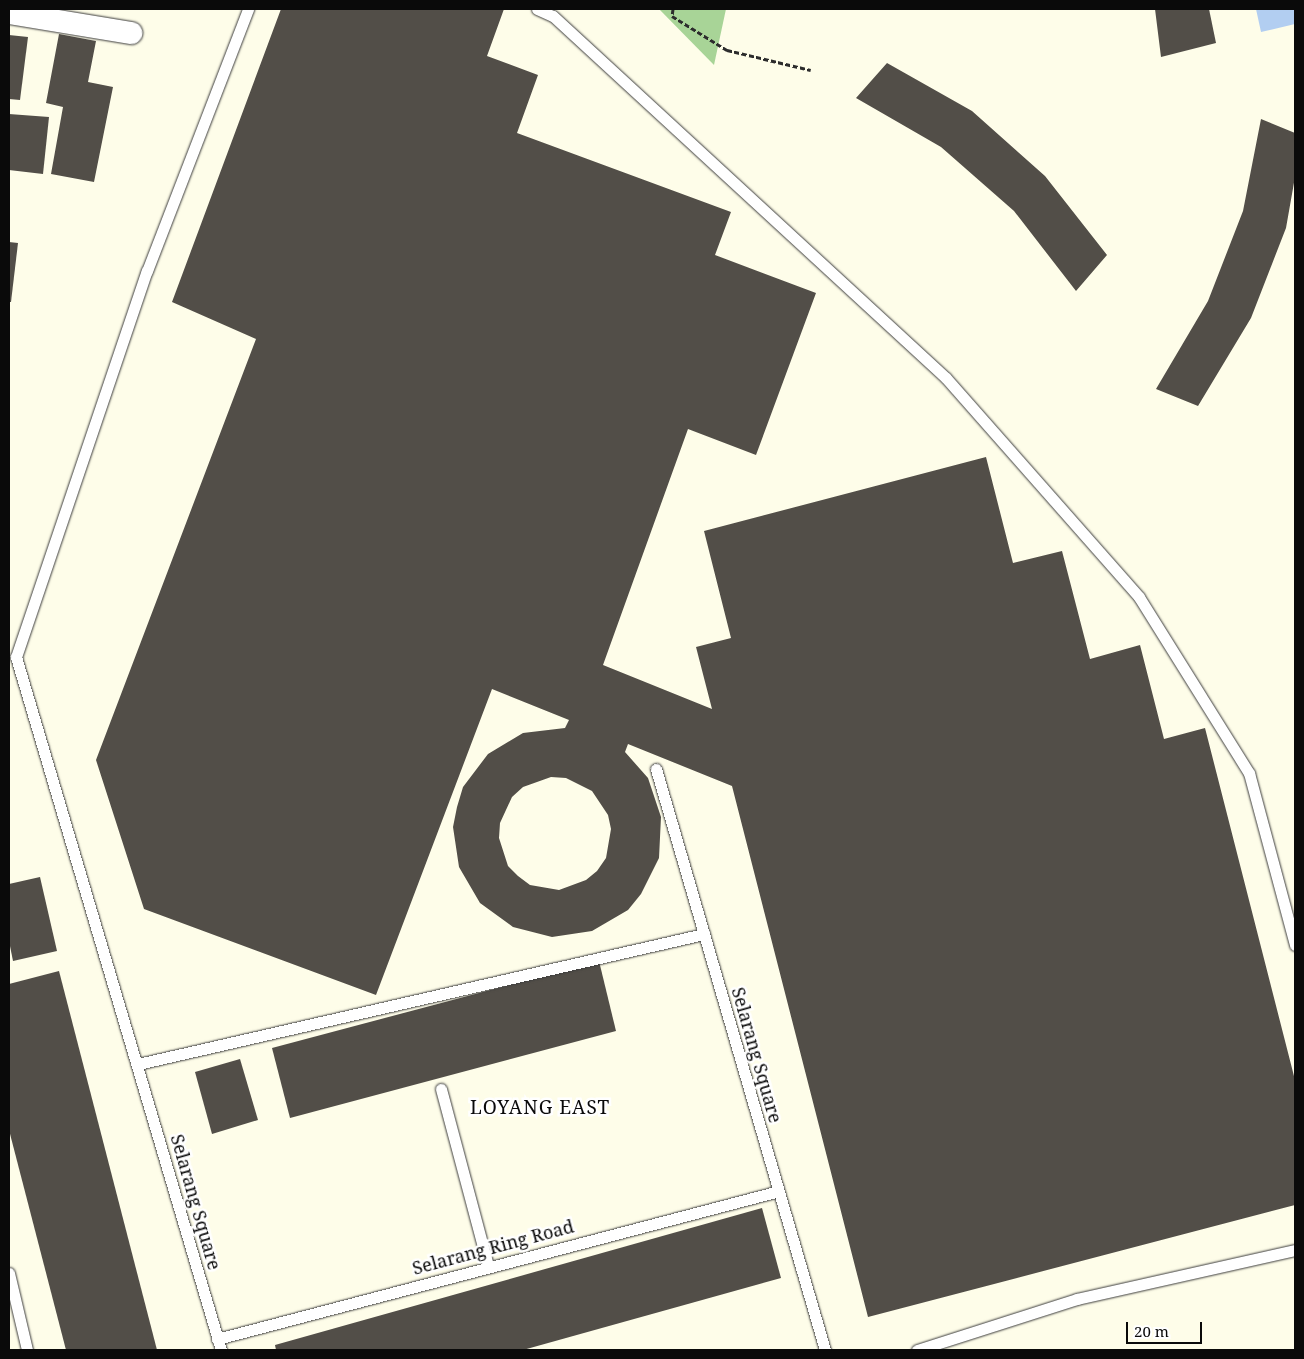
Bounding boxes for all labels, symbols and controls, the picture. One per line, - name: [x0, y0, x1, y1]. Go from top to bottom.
- street label: Selarang Square: [727, 985, 787, 1125]
- district label: LOYANG EAST: [469, 1097, 611, 1119]
- street label: Selarang Square: [166, 1132, 226, 1272]
- street label: Selarang Ring Road: [410, 1215, 576, 1279]
- scale bar: [1129, 1312, 1205, 1344]
- text: 20 m: [1134, 1321, 1169, 1341]

